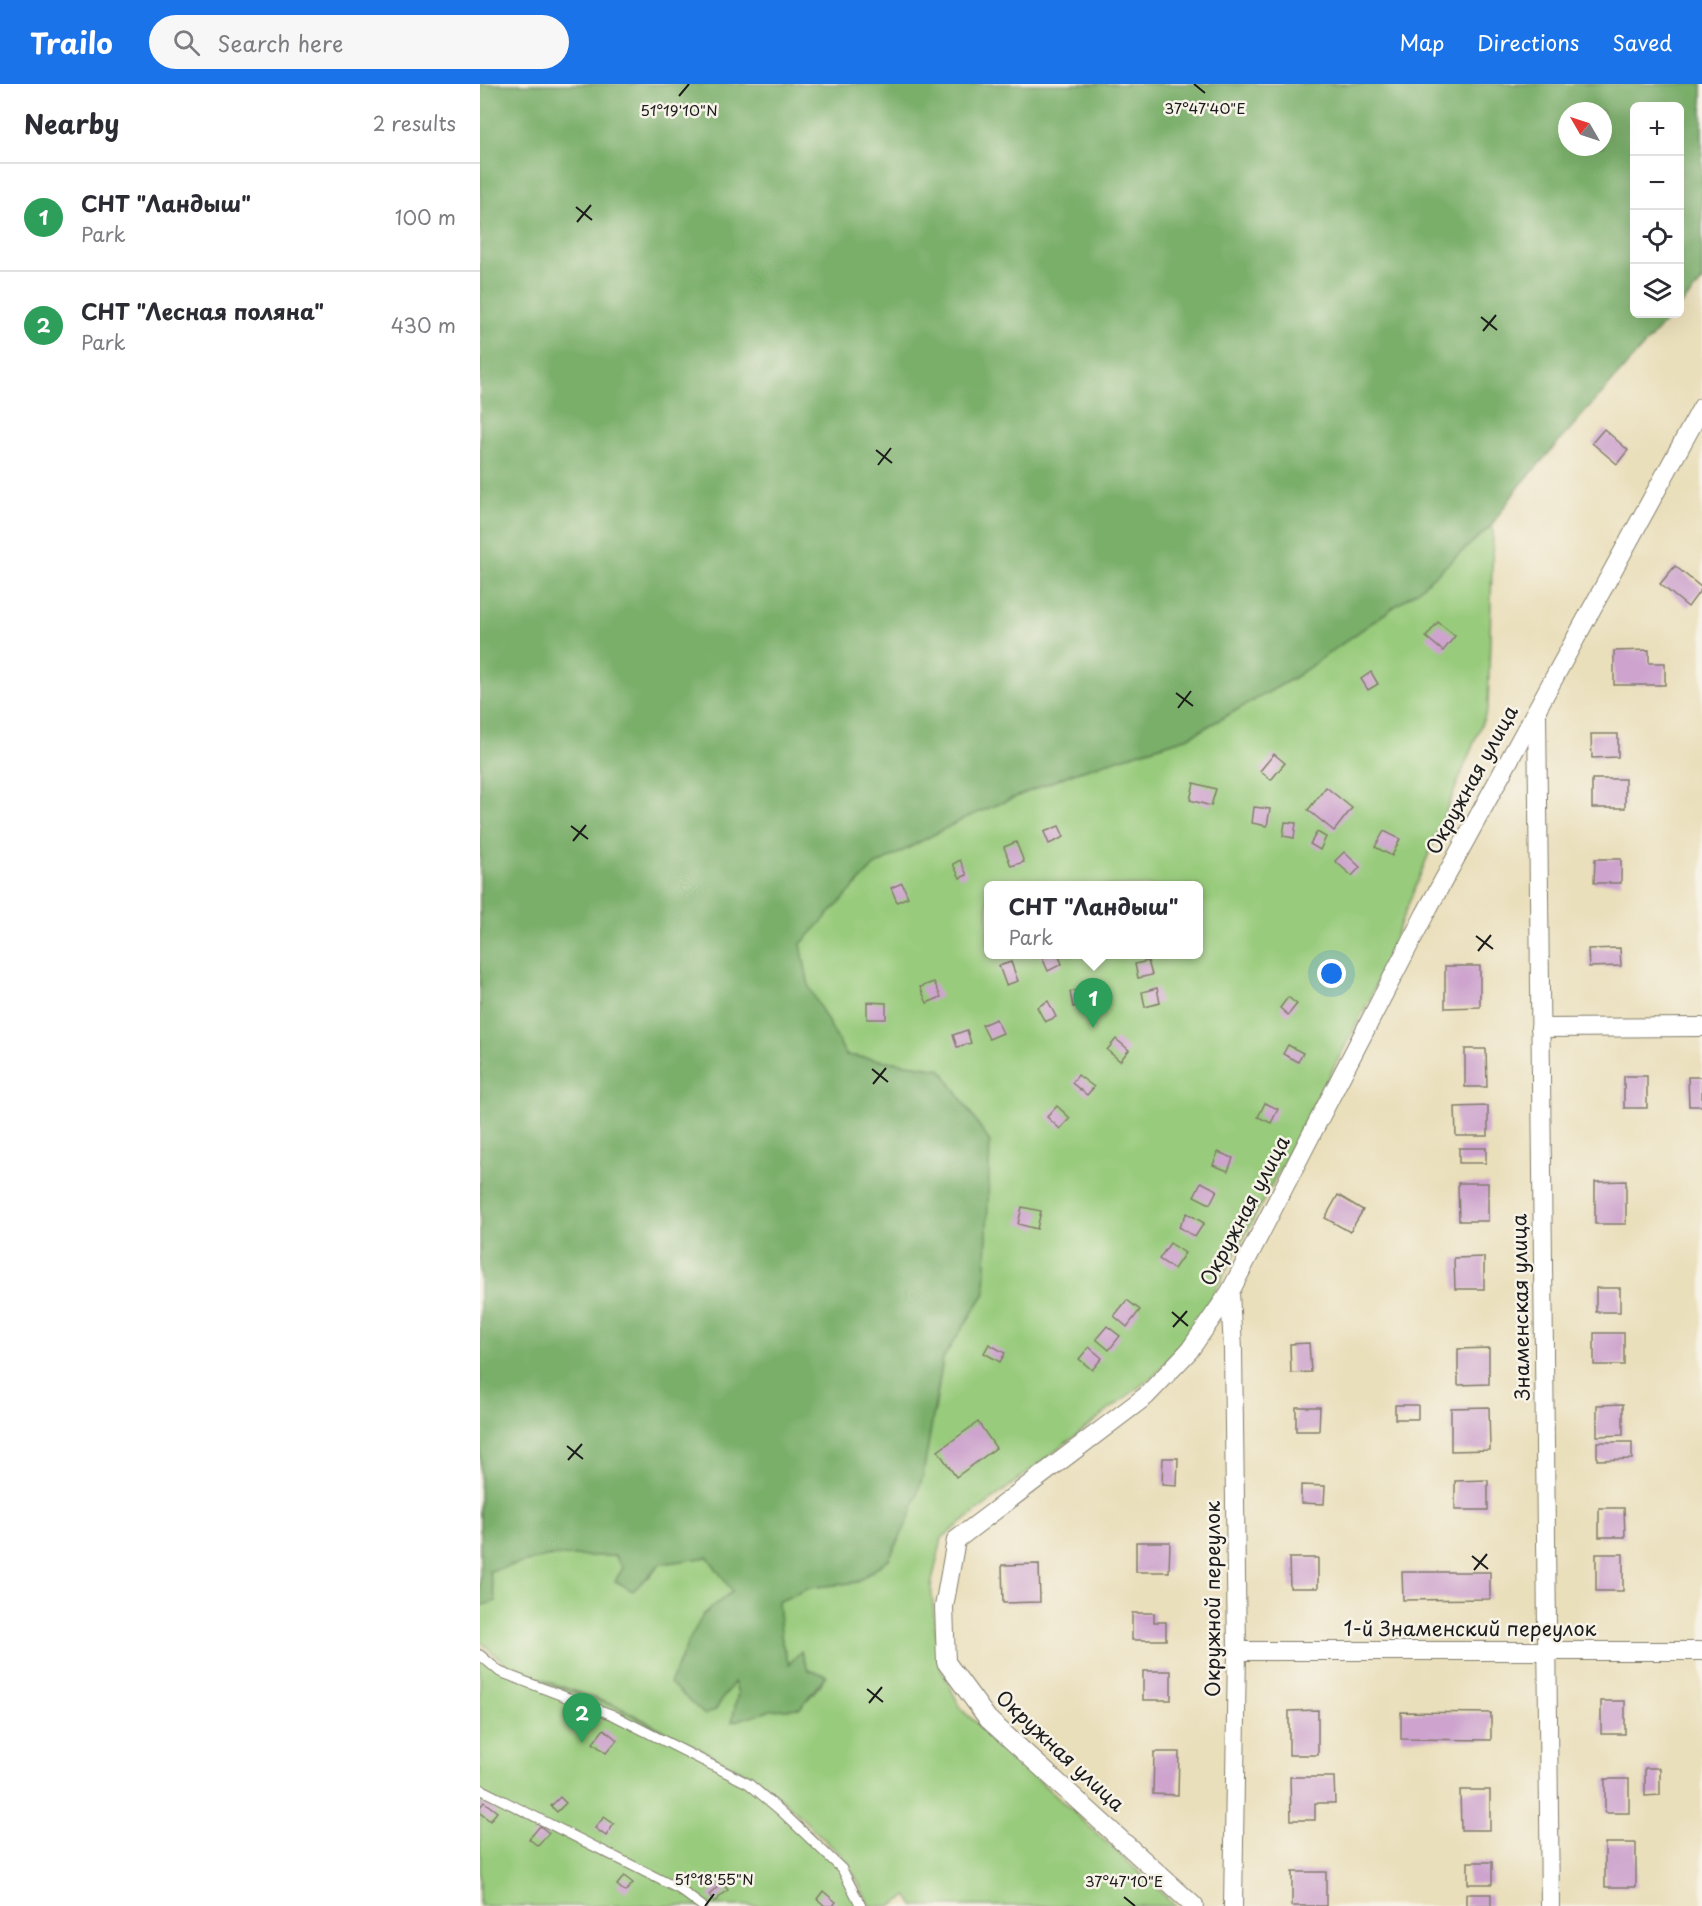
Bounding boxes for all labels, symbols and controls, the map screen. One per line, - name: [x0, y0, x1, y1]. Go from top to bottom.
- search box: [149, 15, 569, 69]
- text: Trailo: [30, 21, 113, 64]
- icon: search: [170, 26, 203, 59]
- text: Search here: [218, 26, 343, 59]
- text: Map: [1399, 26, 1444, 58]
- text: Directions: [1477, 26, 1579, 58]
- text: Saved: [1612, 26, 1672, 58]
- text: 37°47'40"E: [1164, 96, 1246, 119]
- text: 51°19'10"N: [640, 98, 718, 121]
- north arrow: [1558, 102, 1612, 156]
- map controls: [1630, 102, 1684, 318]
- button: +: [1630, 102, 1684, 156]
- text: Nearby: [24, 104, 119, 143]
- text: 2 results: [373, 108, 456, 138]
- button: −: [1630, 156, 1684, 210]
- text: СНТ "Ландыш": [81, 186, 251, 219]
- text: 1: [39, 202, 48, 232]
- text: 100 m: [395, 202, 456, 232]
- button: locate: [1630, 210, 1684, 264]
- text: Park: [81, 219, 126, 249]
- button: layers: [1630, 264, 1684, 318]
- text: СНТ "Лесная поляна": [81, 294, 324, 327]
- text: 2: [36, 310, 51, 340]
- text: 430 m: [391, 310, 456, 340]
- text: Park: [81, 327, 126, 357]
- street label: Окружная улица: [1418, 699, 1525, 860]
- popup: [984, 881, 1203, 959]
- text: СНТ "Ландыш": [1009, 889, 1178, 922]
- text: Park: [1009, 922, 1053, 952]
- your location: [1317, 959, 1346, 988]
- pin: 1: [1074, 978, 1112, 1028]
- street label: Окружная улица: [1192, 1130, 1297, 1291]
- street label: Знаменская улица: [1503, 1213, 1537, 1402]
- street label: Окружной переулок: [1197, 1501, 1227, 1697]
- street label: 1-й Знаменский переулок: [1344, 1613, 1597, 1643]
- street label: Окружная улица: [990, 1682, 1132, 1818]
- pin: 2: [562, 1694, 602, 1743]
- text: 51°18'55"N: [674, 1867, 754, 1890]
- text: 37°47'10"E: [1085, 1869, 1163, 1892]

